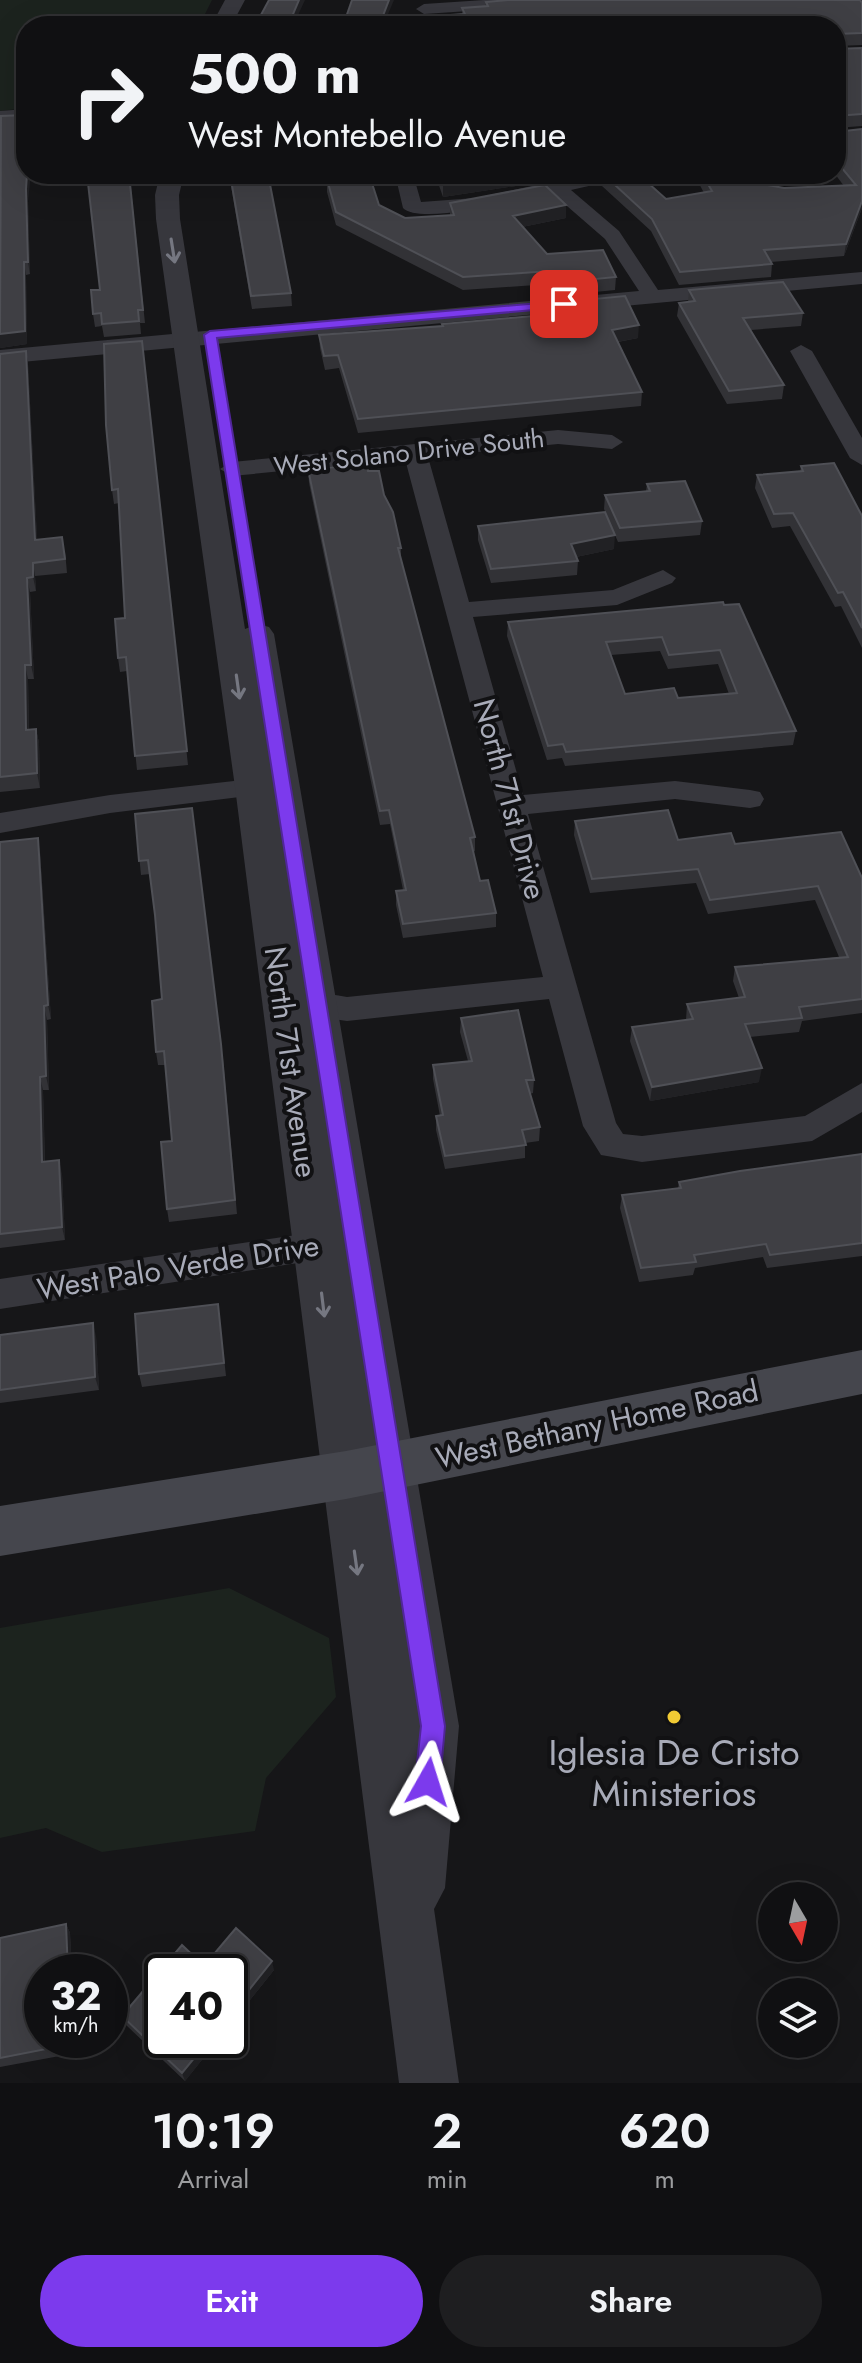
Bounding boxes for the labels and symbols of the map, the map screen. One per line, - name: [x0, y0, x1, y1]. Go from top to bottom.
- one-way arrow: [166, 238, 181, 263]
- pin: [530, 270, 598, 338]
- street label: West Solano Drive South: [272, 419, 546, 485]
- one-way arrow: [231, 674, 246, 699]
- street label: North 71st Drive: [463, 694, 557, 904]
- street label: North 71st Avenue: [254, 944, 328, 1180]
- street label: West Palo Verde Drive: [34, 1223, 322, 1311]
- one-way arrow: [316, 1291, 331, 1318]
- street label: West Bethany Home Road: [432, 1369, 762, 1479]
- one-way arrow: [349, 1549, 364, 1576]
- marker: Iglesia De Cristo Ministerios: [665, 1708, 683, 1726]
- place label: Iglesia De Cristo Ministerios: [548, 1726, 800, 1819]
- position arrow: [386, 1740, 470, 1824]
- north arrow: [758, 1882, 838, 1962]
- speed limit sign: 40: [144, 1954, 248, 2058]

